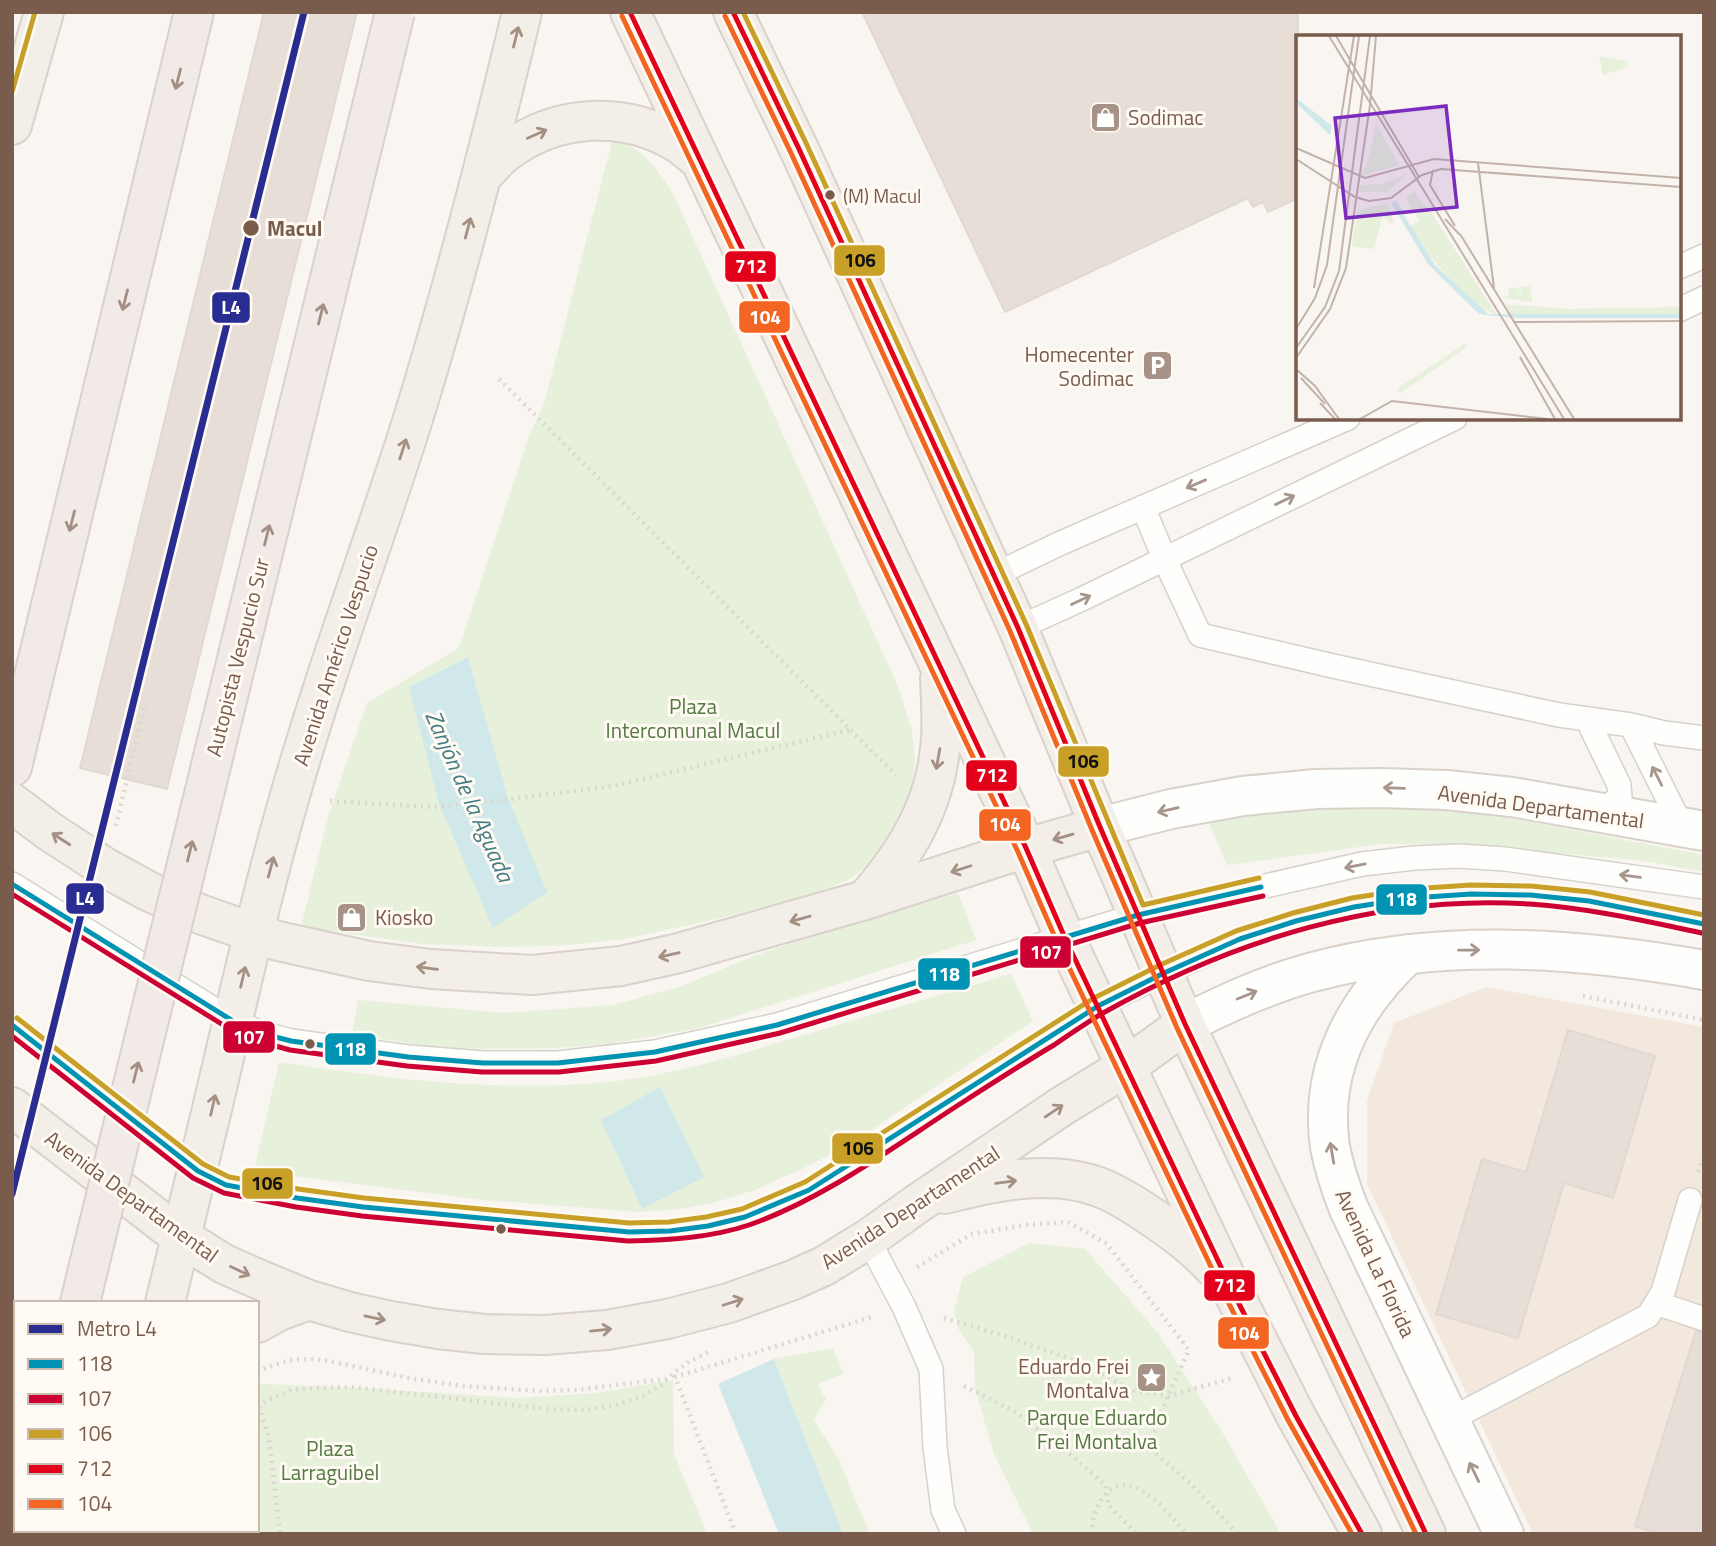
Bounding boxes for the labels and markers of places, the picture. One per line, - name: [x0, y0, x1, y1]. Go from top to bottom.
- shop icon: Sodimac: [1088, 100, 1122, 134]
- place label: Sodimac: [1128, 101, 1203, 133]
- place label: (M) Macul: [843, 181, 921, 210]
- marker: (M) Macul: [823, 188, 837, 202]
- place label: Macul: [267, 212, 322, 244]
- marker: Macul: [241, 218, 261, 238]
- place label: Homecenter Sodimac: [1025, 338, 1134, 394]
- parking icon: Homecenter Sodimac: [1140, 349, 1174, 383]
- shop icon: Kiosko: [335, 900, 369, 934]
- place label: Kiosko: [375, 901, 433, 933]
- unlabelled marker: [303, 1037, 317, 1051]
- unlabelled marker: [494, 1222, 508, 1236]
- place label: Eduardo Frei Montalva: [1018, 1350, 1129, 1406]
- place icon: Eduardo Frei Montalva: [1135, 1361, 1169, 1395]

